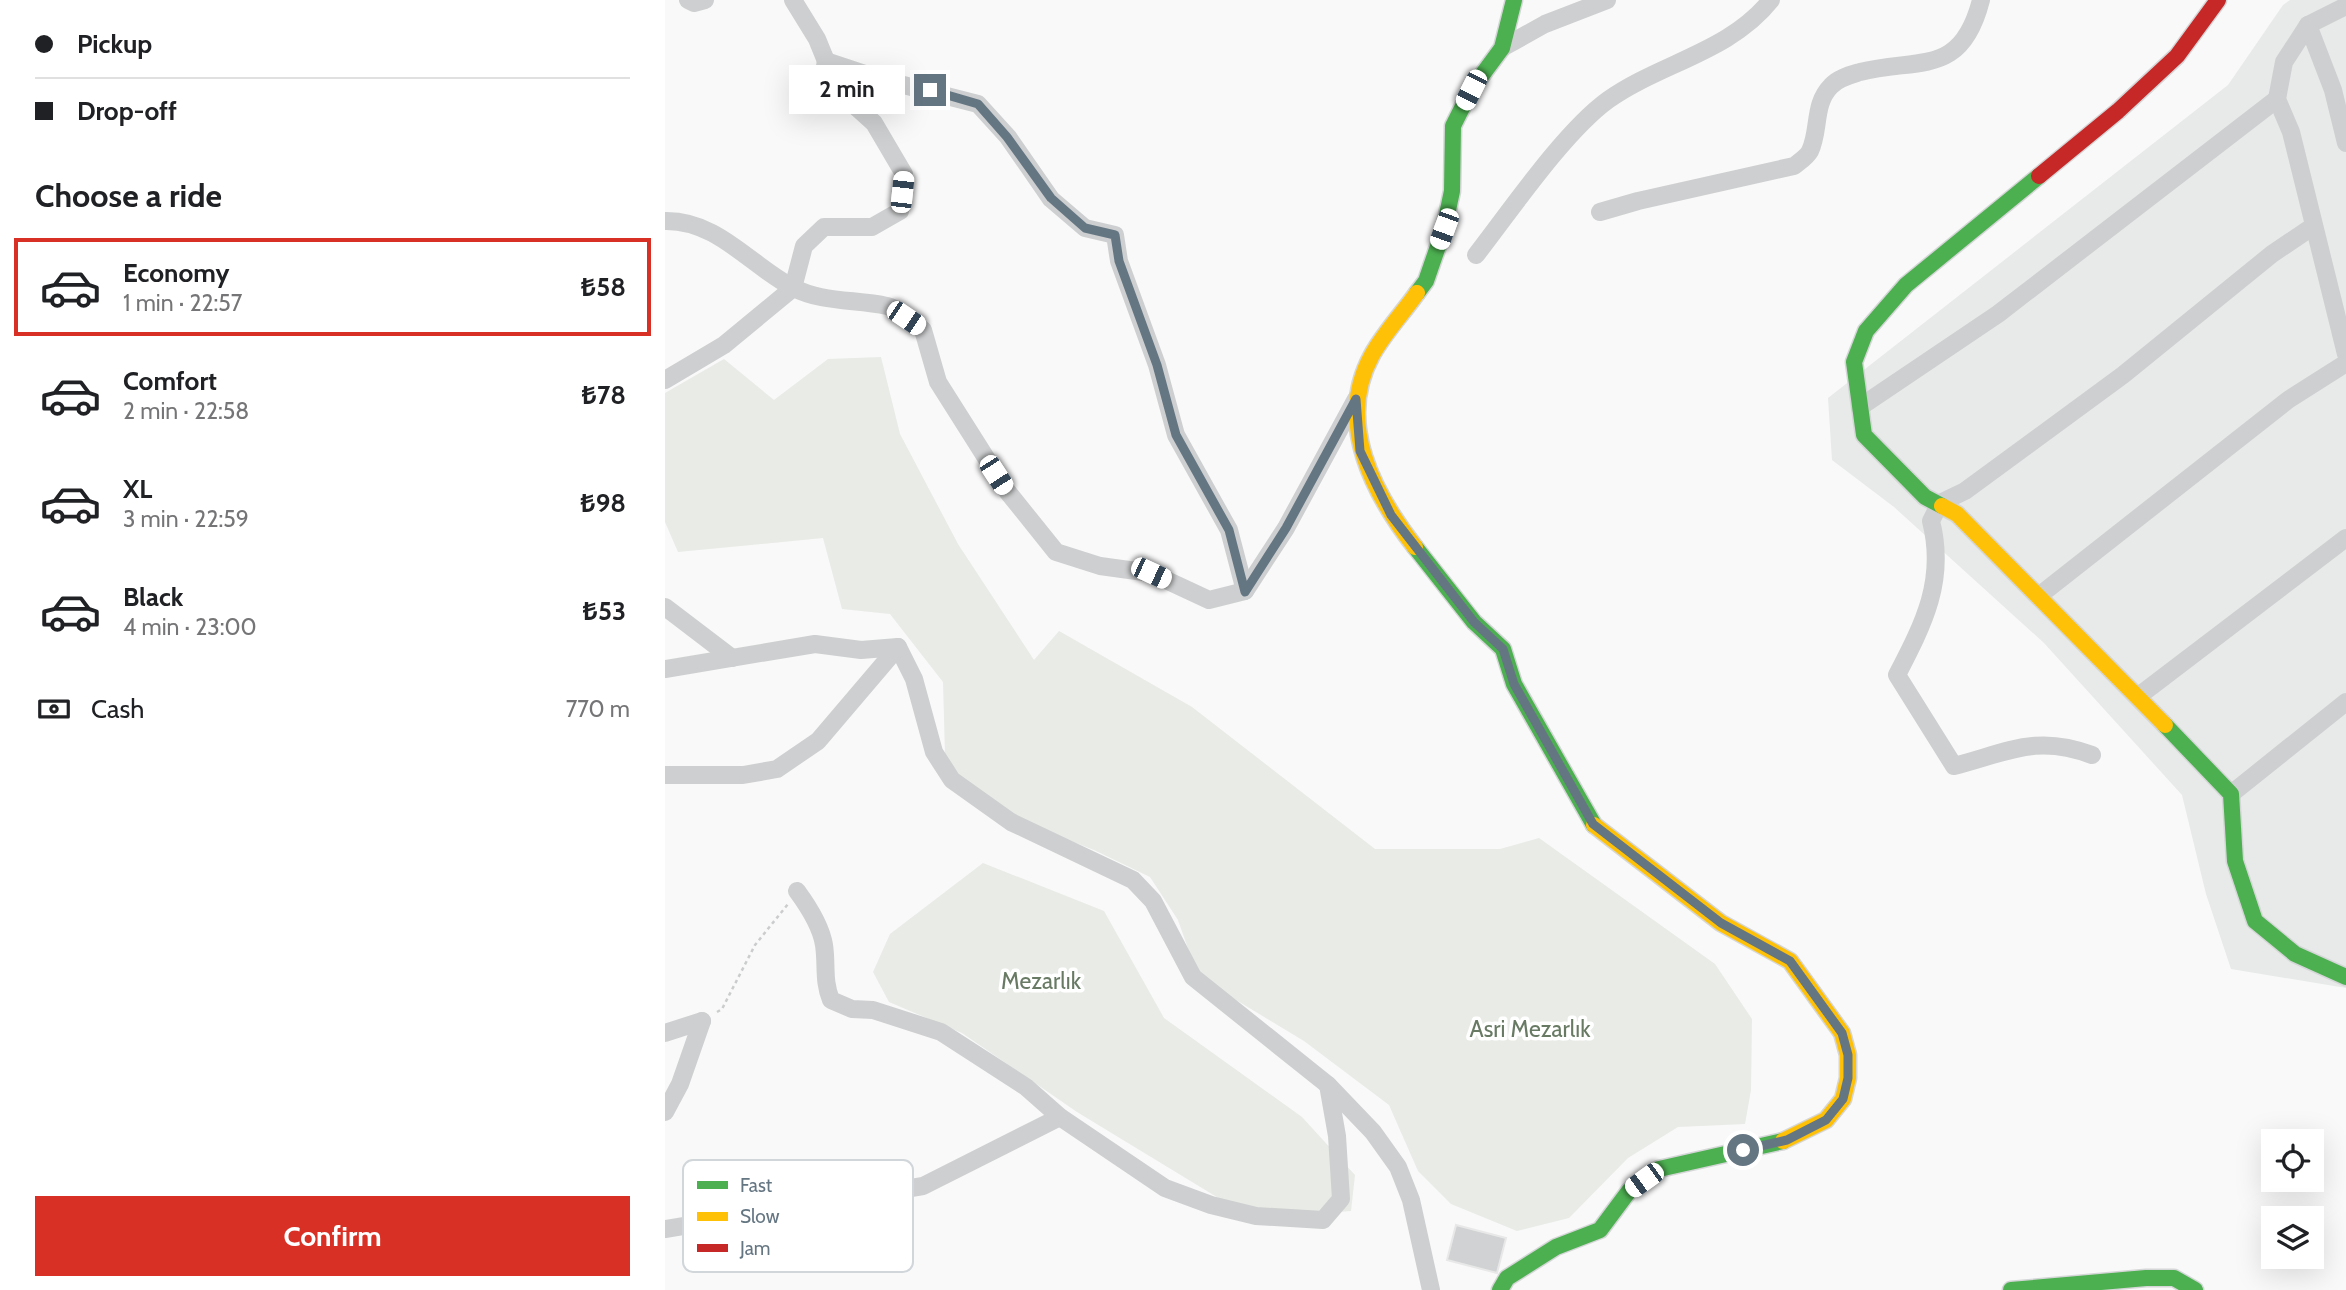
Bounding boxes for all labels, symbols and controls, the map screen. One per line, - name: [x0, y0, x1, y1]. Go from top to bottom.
- text: Pickup: [77, 28, 152, 60]
- callout: 2 min: [790, 66, 905, 114]
- car: [1453, 67, 1490, 113]
- route end: [914, 74, 946, 106]
- text: 2 min: [819, 75, 875, 103]
- text: Drop-off: [77, 95, 177, 127]
- car: [890, 170, 915, 214]
- text: Choose a ride: [35, 176, 222, 215]
- car: [1427, 206, 1462, 252]
- icon: car: [39, 256, 102, 319]
- text: Economy: [123, 257, 229, 289]
- text: ₺58: [581, 271, 626, 303]
- text: 1 min · 22:57: [123, 289, 242, 317]
- car: [883, 298, 930, 338]
- icon: car: [39, 364, 102, 427]
- text: Comfort: [123, 365, 217, 397]
- text: ₺78: [582, 379, 626, 411]
- text: 2 min · 22:58: [123, 397, 249, 425]
- car: [976, 452, 1017, 498]
- icon: car: [39, 472, 102, 535]
- text: XL: [123, 473, 152, 505]
- text: ₺98: [580, 487, 626, 519]
- text: 3 min · 22:59: [123, 505, 249, 533]
- car: [1128, 555, 1175, 591]
- icon: car: [39, 580, 102, 643]
- text: Black: [123, 581, 183, 613]
- text: ₺53: [583, 595, 626, 627]
- text: 4 min · 23:00: [123, 613, 257, 641]
- icon: cash: [35, 690, 73, 728]
- text: Cash: [91, 693, 144, 725]
- text: 770 m: [566, 695, 630, 723]
- park label: Mezarlık: [1001, 967, 1082, 995]
- park label: Asri Mezarlık: [1470, 1015, 1591, 1043]
- map controls: [2261, 1129, 2324, 1269]
- button: locate: [2261, 1129, 2324, 1192]
- route start: [1727, 1134, 1759, 1166]
- car: [1621, 1159, 1668, 1201]
- legend: [683, 1160, 913, 1272]
- text: Fast: [740, 1174, 773, 1197]
- button: Confirm: [35, 1196, 630, 1276]
- text: Slow: [740, 1205, 780, 1228]
- button: layers: [2261, 1206, 2324, 1269]
- text: Jam: [739, 1237, 770, 1260]

